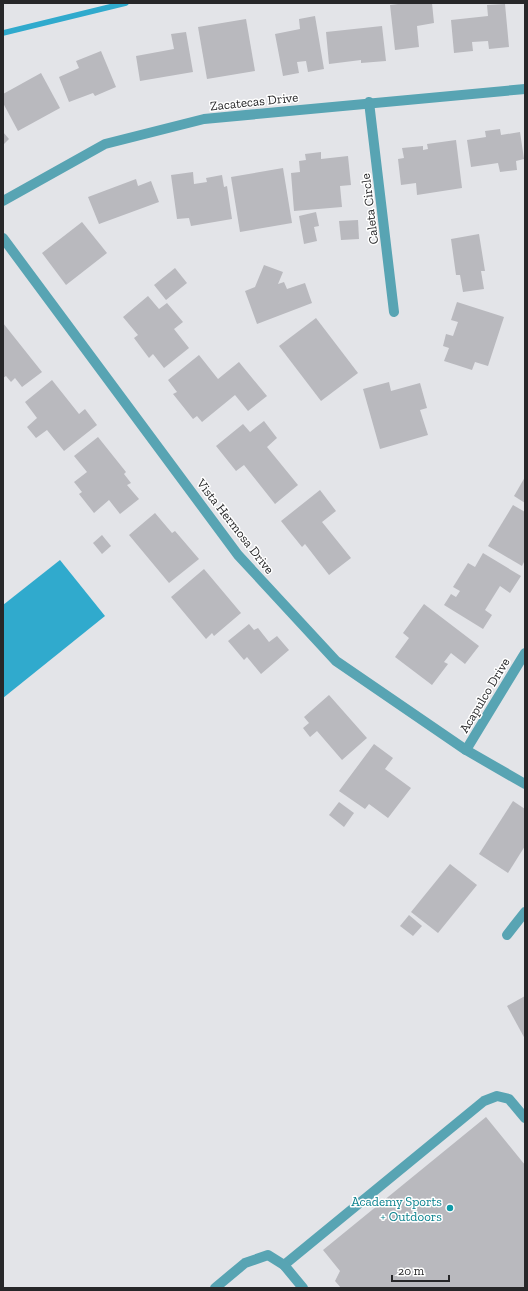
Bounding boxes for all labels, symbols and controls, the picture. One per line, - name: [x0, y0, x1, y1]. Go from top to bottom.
- street label: Zacatecas Drive: [209, 89, 299, 114]
- street label: Caleta Circle: [358, 173, 381, 245]
- street label: Vista Hermosa Drive: [193, 475, 277, 577]
- street label: Acapulco Drive: [456, 655, 513, 735]
- place label: Academy Sports + Outdoors: [351, 1194, 442, 1224]
- marker: Academy Sports + Outdoors: [445, 1203, 455, 1213]
- scale bar: [392, 1257, 449, 1283]
- text: 20 m: [398, 1264, 425, 1278]

